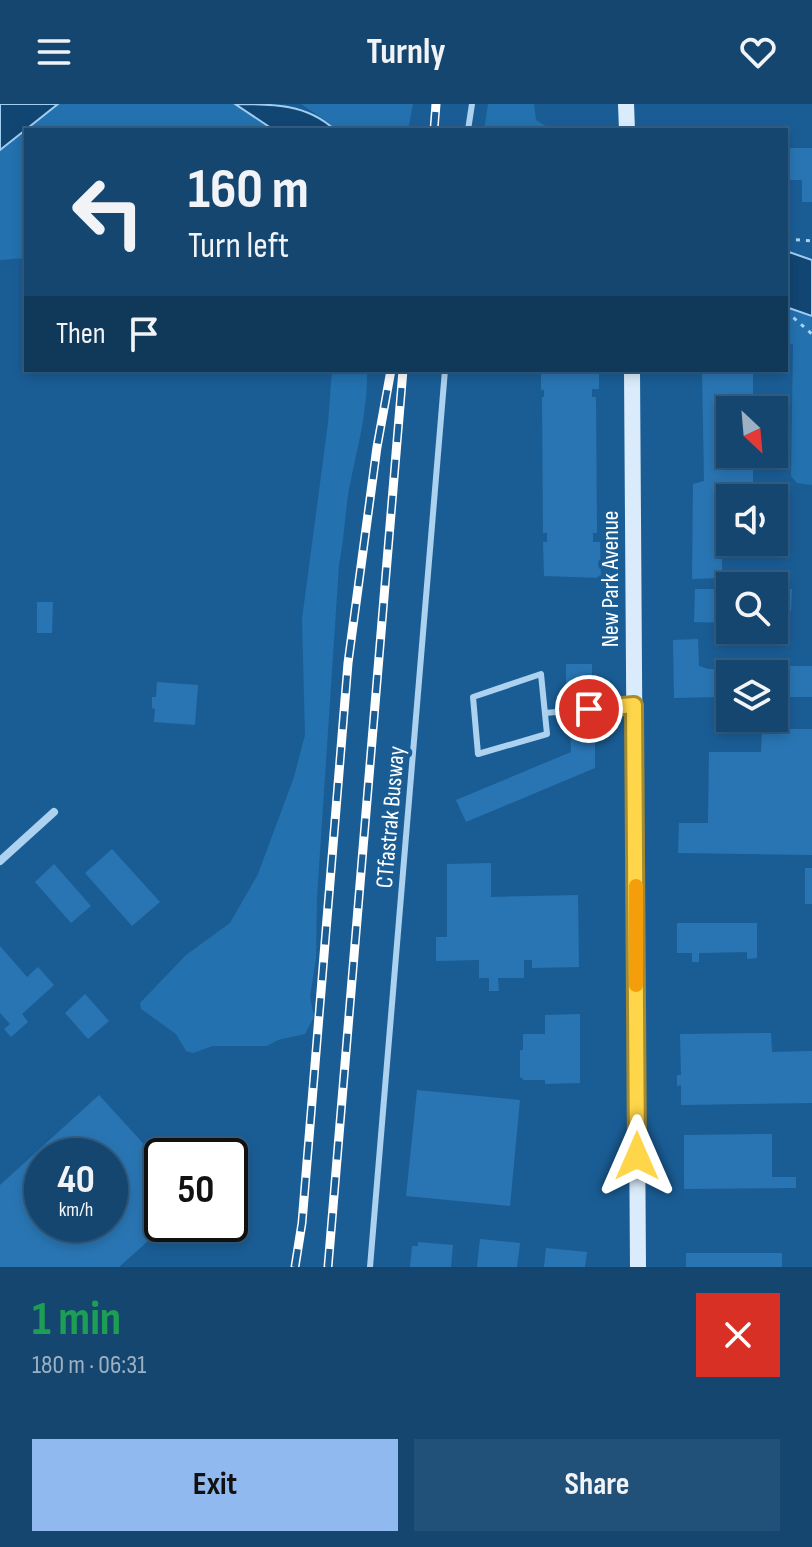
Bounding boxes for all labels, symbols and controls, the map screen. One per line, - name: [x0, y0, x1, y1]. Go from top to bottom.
- icon: menu: [32, 30, 76, 74]
- icon: heart: [736, 30, 780, 74]
- text: Turnly: [367, 31, 445, 74]
- text: 160 m: [188, 157, 309, 224]
- icon: left: [56, 160, 160, 264]
- text: Turn left: [188, 225, 289, 268]
- icon: arrive: [122, 312, 166, 356]
- text: Then: [56, 316, 106, 352]
- north arrow: [716, 396, 788, 468]
- map controls: [716, 396, 788, 732]
- button: sound: [716, 484, 788, 556]
- street label: New Park Avenue: [596, 511, 625, 647]
- button: search: [716, 572, 788, 644]
- button: layers: [716, 660, 788, 732]
- pin: [555, 675, 623, 743]
- icon: arrive: [567, 687, 611, 731]
- street label: CTfastrak Busway: [370, 745, 411, 889]
- position arrow: [595, 1114, 679, 1198]
- speed limit sign: 50: [144, 1138, 248, 1242]
- text: 40: [57, 1156, 95, 1204]
- text: km/h: [59, 1198, 93, 1222]
- text: 1 min: [32, 1291, 121, 1348]
- button: close: [696, 1293, 780, 1377]
- text: 180 m · 06:31: [32, 1350, 146, 1381]
- button: Exit: [32, 1439, 398, 1531]
- button: Share: [414, 1439, 780, 1531]

